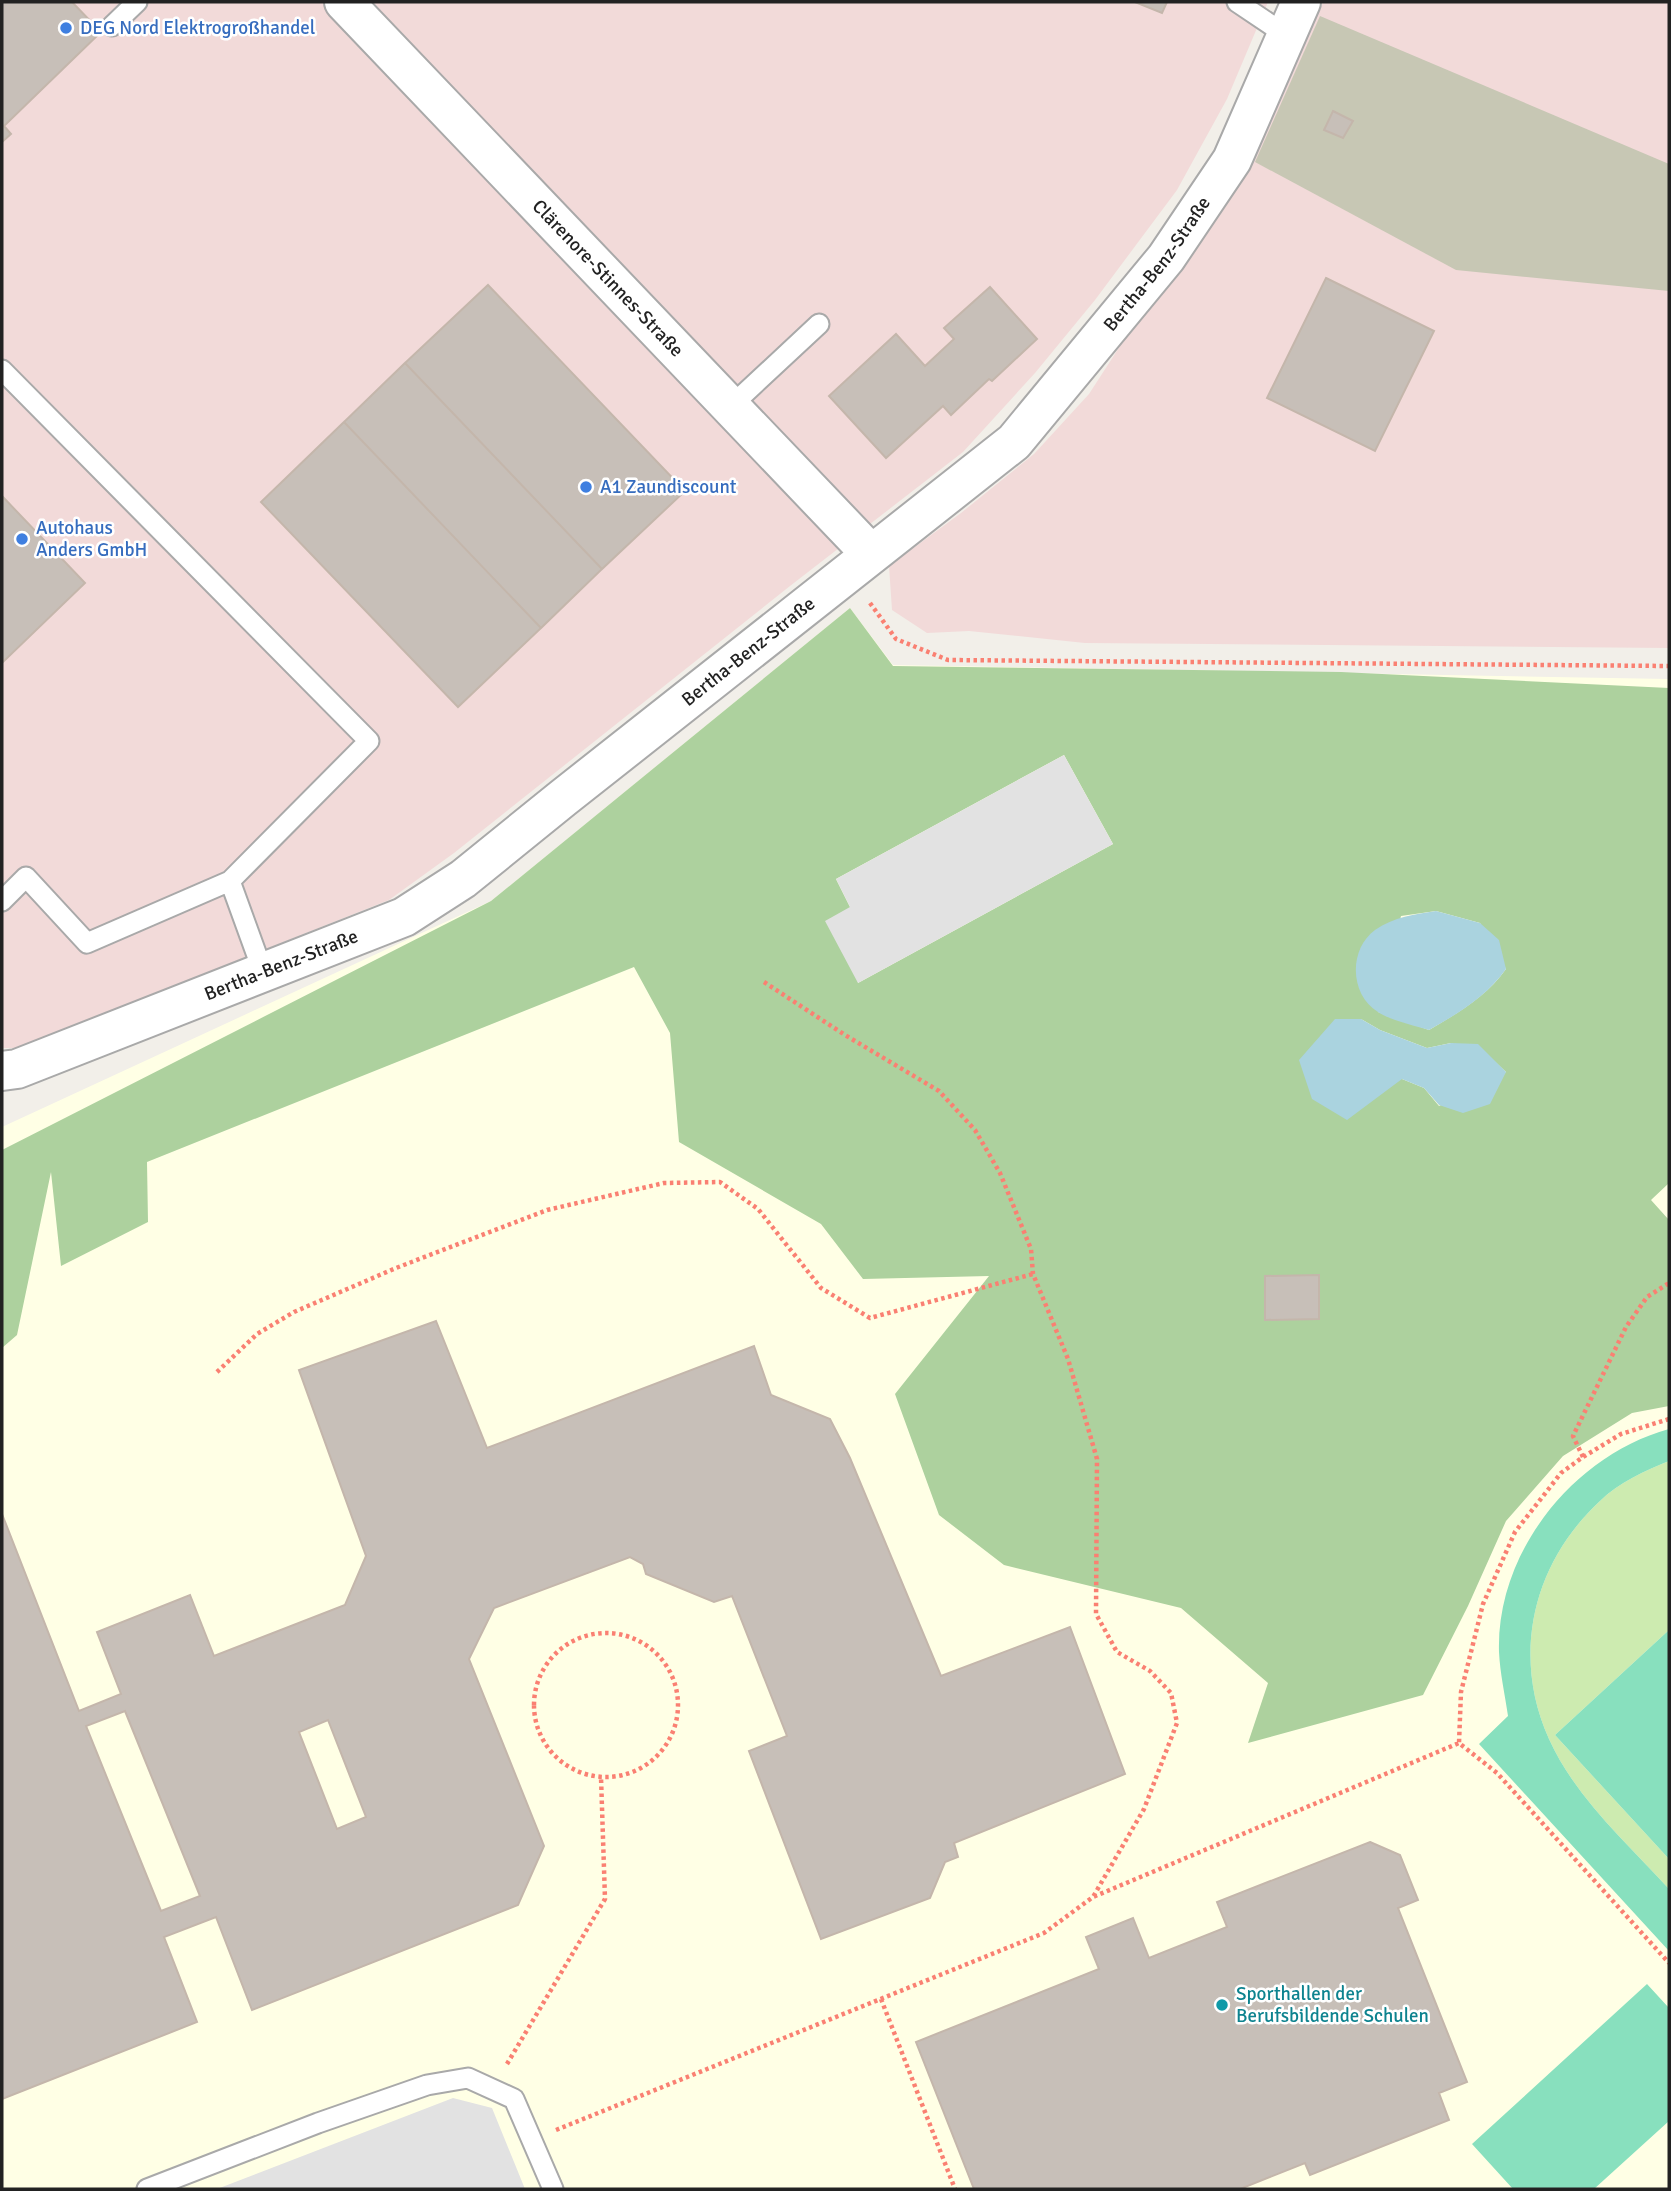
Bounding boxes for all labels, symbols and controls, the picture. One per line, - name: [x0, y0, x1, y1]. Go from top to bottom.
- place label: DEG Nord Elektrogroßhandel: [80, 16, 315, 40]
- marker: DEG Nord Elektrogroßhandel: [58, 20, 74, 36]
- street label: Bertha-Benz-Straße: [1098, 192, 1216, 336]
- street label: Clärenore-Stinnes-Straße: [527, 194, 689, 362]
- place label: A1 Zaundiscount: [600, 475, 737, 499]
- marker: A1 Zaundiscount: [578, 479, 594, 495]
- place label: Autohaus Anders GmbH: [36, 516, 147, 562]
- marker: Autohaus Anders GmbH: [14, 531, 30, 547]
- street label: Bertha-Benz-Straße: [677, 592, 820, 712]
- street label: Bertha-Benz-Straße: [201, 924, 362, 1006]
- place label: Sporthallen der Berufsbildende Schulen: [1236, 1982, 1429, 2028]
- marker: Sporthallen der Berufsbildende Schulen: [1214, 1997, 1230, 2013]

